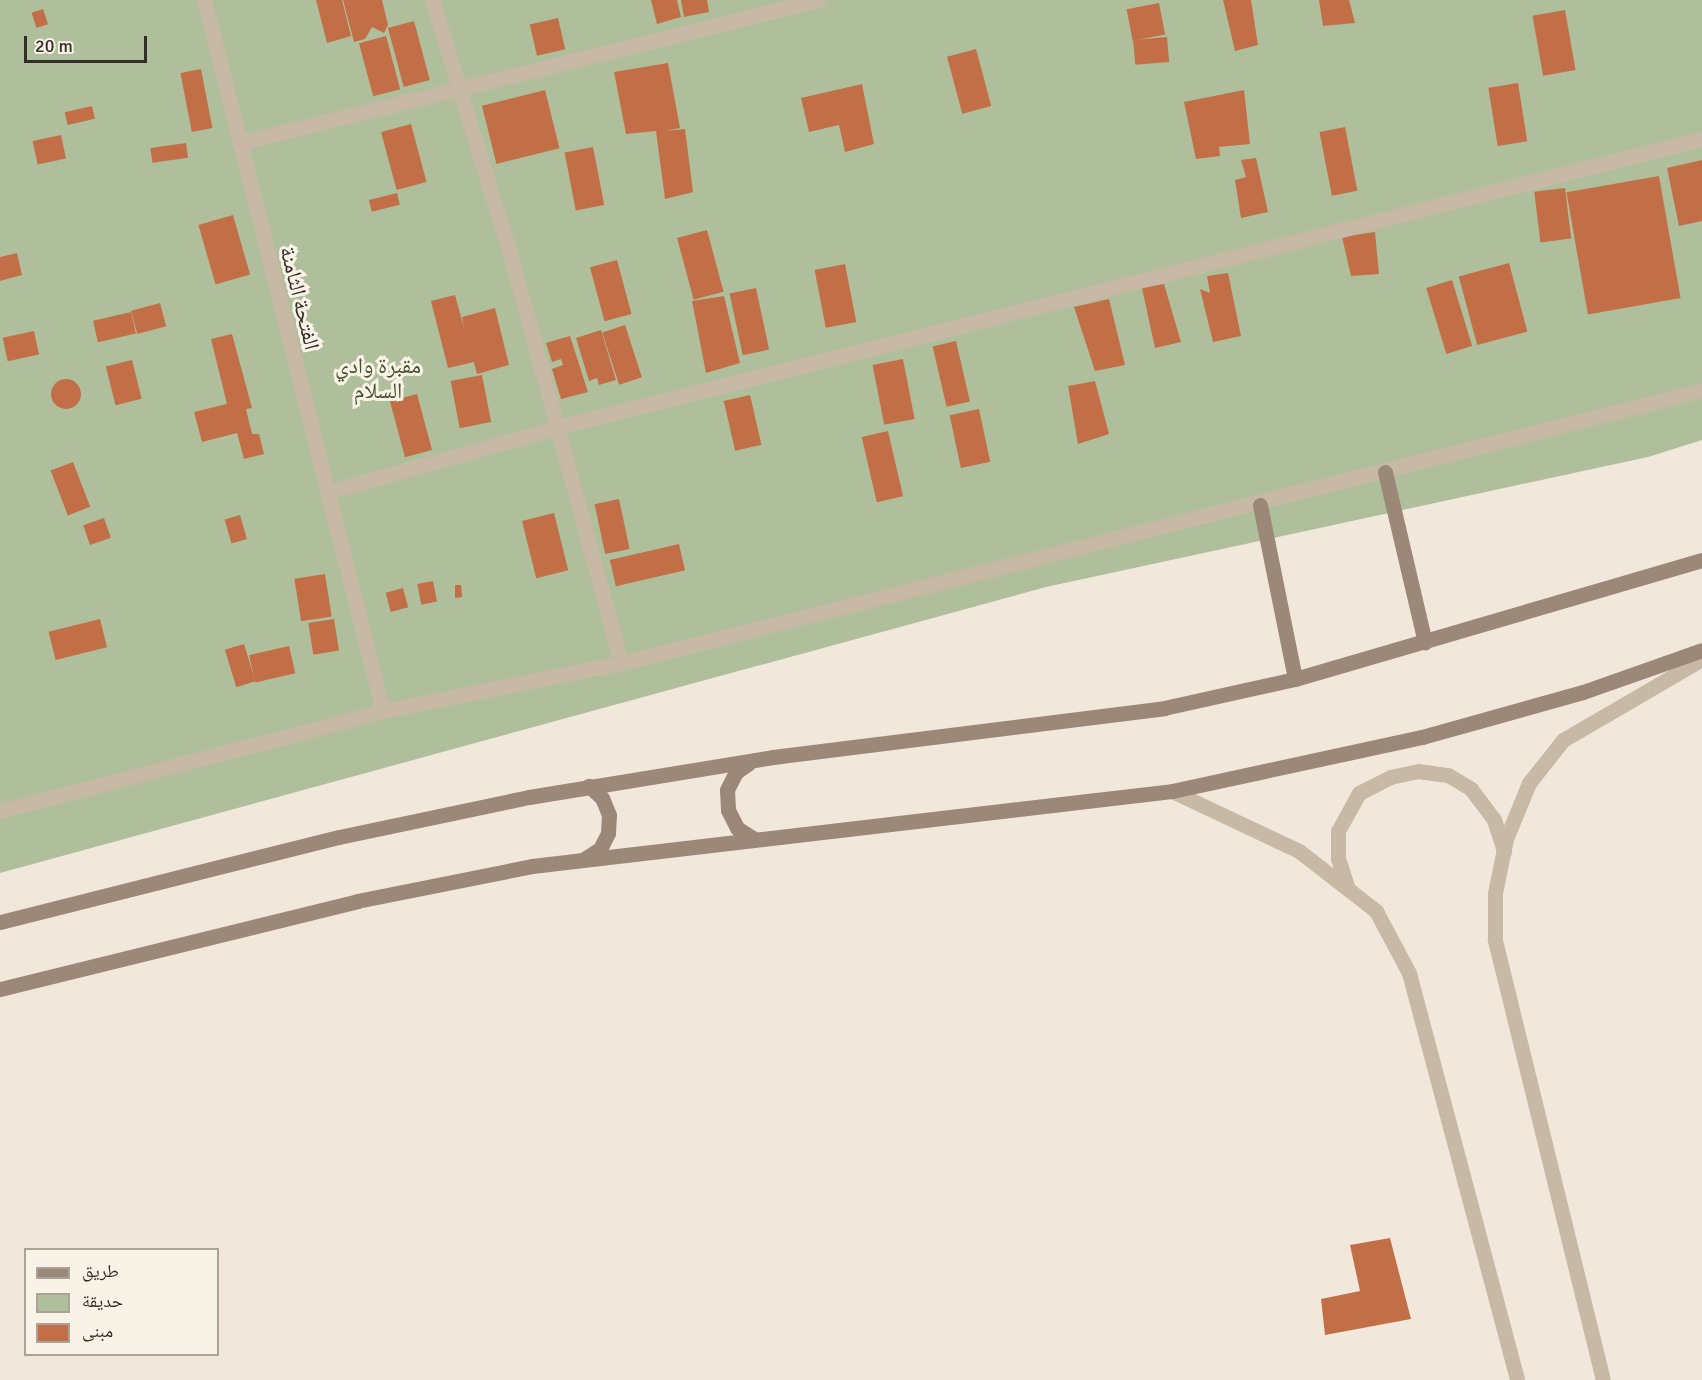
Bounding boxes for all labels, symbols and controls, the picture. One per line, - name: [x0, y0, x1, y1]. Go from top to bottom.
- scale bar: [27, 24, 150, 62]
- text: 20 m: [35, 35, 73, 57]
- street label: الفتحة الثامنة: [274, 244, 326, 352]
- park label: مقبرة وادي السلام: [335, 352, 421, 404]
- legend: [24, 1248, 219, 1356]
- text: طريق: [82, 1260, 119, 1282]
- text: حديقة: [82, 1290, 123, 1312]
- text: مبنى: [82, 1320, 113, 1342]

